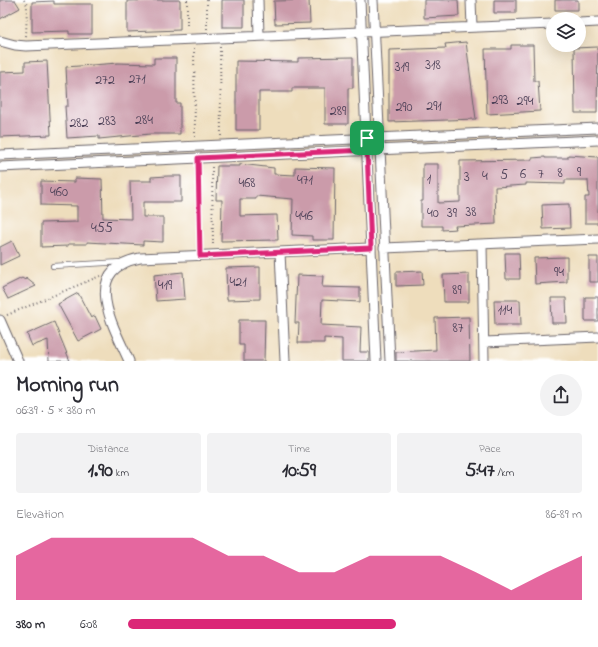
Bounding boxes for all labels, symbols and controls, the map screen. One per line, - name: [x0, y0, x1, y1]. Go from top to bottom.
- map controls: [546, 12, 586, 52]
- button: layers: [546, 12, 586, 52]
- house number: 318: [425, 55, 441, 76]
- house number: 319: [395, 57, 410, 78]
- house number: 271: [128, 69, 146, 90]
- house number: 272: [95, 70, 115, 91]
- house number: 293: [492, 90, 509, 111]
- house number: 294: [517, 91, 534, 112]
- house number: 291: [426, 96, 442, 117]
- house number: 290: [395, 97, 413, 118]
- house number: 289: [330, 101, 347, 122]
- house number: 284: [135, 110, 153, 131]
- house number: 283: [98, 111, 116, 132]
- house number: 282: [69, 113, 89, 134]
- pin: [350, 121, 384, 155]
- icon: arrive: [356, 127, 378, 149]
- house number: 9: [577, 162, 582, 183]
- house number: 8: [557, 163, 563, 184]
- house number: 6: [520, 164, 526, 185]
- house number: 7: [538, 164, 544, 185]
- house number: 5: [500, 165, 508, 186]
- house number: 4: [482, 166, 488, 187]
- house number: 3: [464, 167, 470, 188]
- house number: 1: [427, 169, 432, 190]
- house number: 471: [297, 170, 314, 191]
- house number: 468: [238, 173, 256, 194]
- house number: 460: [50, 182, 68, 203]
- house number: 38: [465, 202, 477, 223]
- house number: 40: [427, 203, 439, 224]
- house number: 39: [447, 203, 458, 224]
- house number: 446: [295, 206, 313, 227]
- house number: 455: [91, 218, 113, 239]
- house number: 94: [554, 262, 564, 283]
- house number: 421: [229, 272, 247, 293]
- house number: 419: [158, 275, 173, 296]
- house number: 89: [452, 280, 463, 301]
- house number: 114: [498, 300, 513, 321]
- house number: 87: [452, 318, 464, 339]
- text: Morning run: [16, 370, 119, 402]
- button: share: [540, 374, 582, 416]
- text: 06:39 · 5 × 380 m: [16, 401, 96, 420]
- text: Distance: [88, 441, 129, 457]
- text: Time: [288, 441, 310, 457]
- text: Pace: [479, 441, 500, 457]
- text: 1.90: [88, 457, 113, 486]
- text: 10:59: [282, 457, 316, 486]
- text: 5:47: [465, 457, 495, 486]
- text: km: [113, 465, 129, 481]
- text: /km: [495, 465, 514, 481]
- text: Elevation: [16, 505, 64, 524]
- text: 86–89 m: [546, 505, 582, 524]
- text: 380 m: [16, 615, 45, 634]
- text: 6:08: [80, 615, 97, 634]

